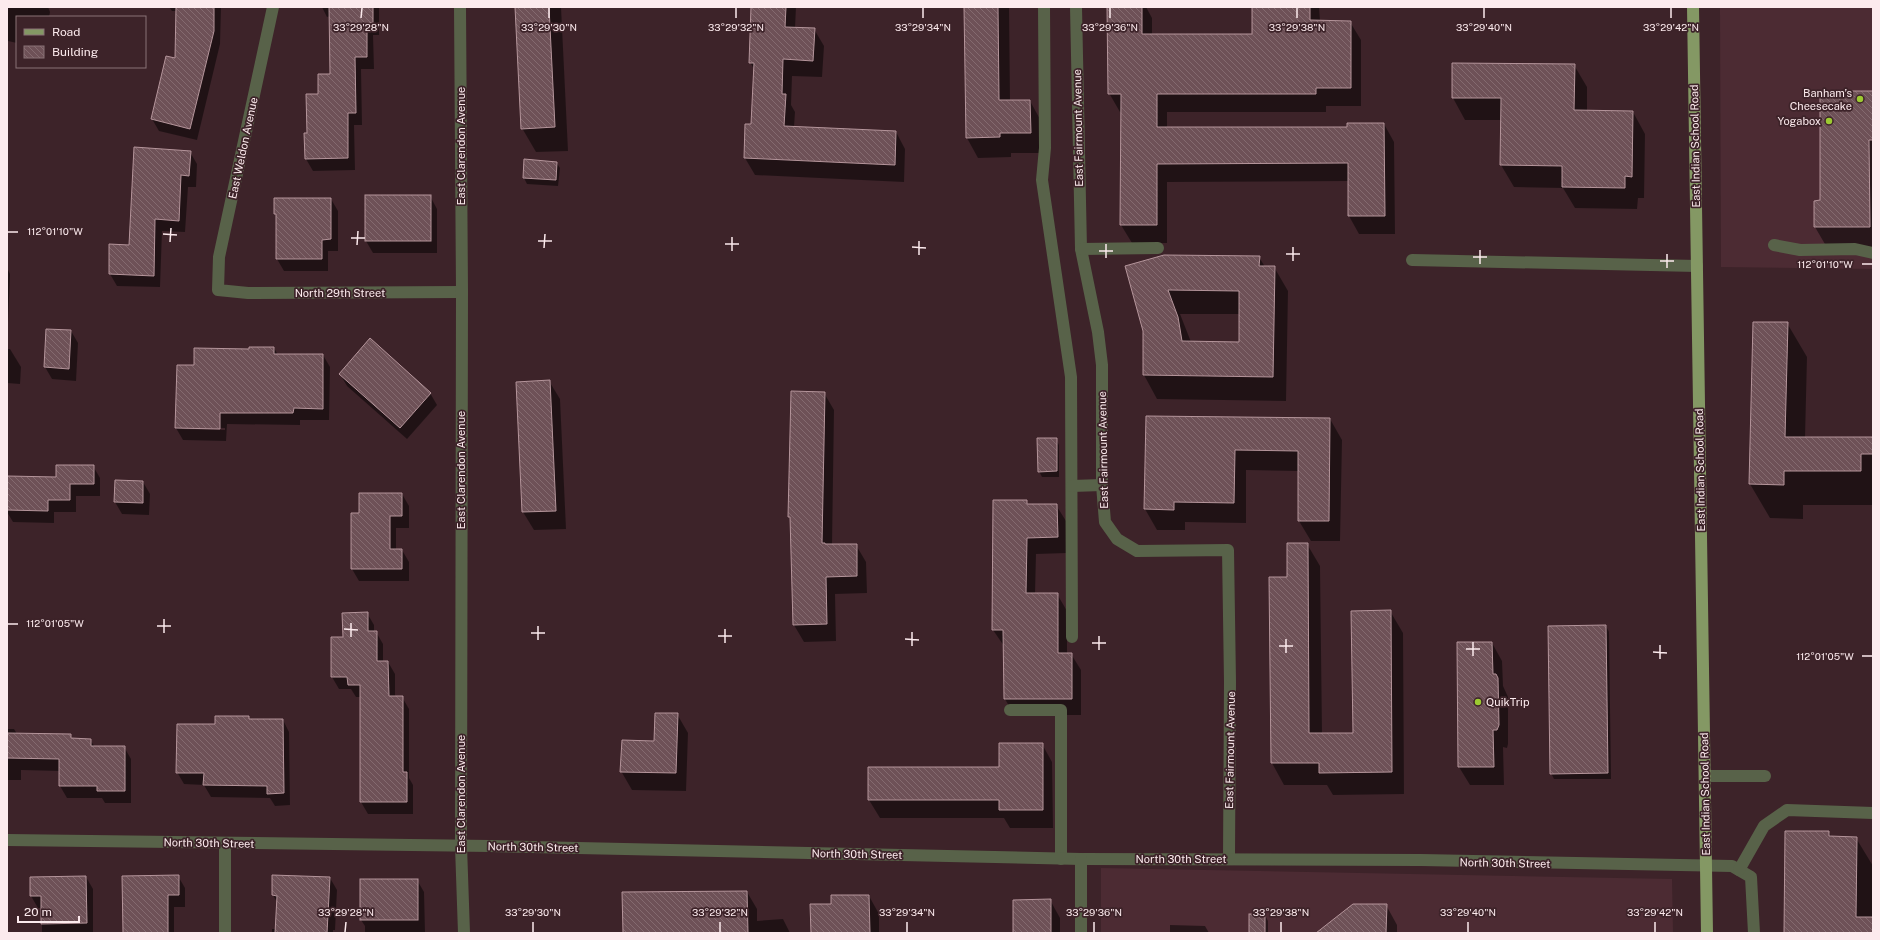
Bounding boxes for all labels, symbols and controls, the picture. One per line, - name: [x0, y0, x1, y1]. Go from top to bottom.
- legend: [16, 16, 146, 68]
- text: 33°29'28"N: [333, 21, 389, 33]
- text: 33°29'30"N: [521, 21, 577, 33]
- text: 33°29'32"N: [708, 21, 764, 33]
- text: 33°29'34"N: [895, 21, 951, 33]
- text: 33°29'36"N: [1082, 21, 1138, 33]
- text: 33°29'38"N: [1269, 21, 1325, 33]
- text: 33°29'40"N: [1456, 21, 1512, 33]
- text: 33°29'42"N: [1643, 21, 1699, 33]
- text: Road: [52, 25, 80, 39]
- text: Building: [52, 45, 98, 59]
- street label: East Fairmount Avenue: [1071, 69, 1085, 187]
- street label: East Indian School Road: [1688, 84, 1702, 208]
- street label: East Clarendon Avenue: [455, 87, 467, 205]
- place label: Banham’s Cheesecake: [1790, 87, 1852, 112]
- marker: Banham’s Cheesecake: [1855, 94, 1865, 104]
- street label: East Weldon Avenue: [226, 96, 260, 200]
- place label: Yogabox: [1777, 115, 1821, 127]
- marker: Yogabox: [1824, 116, 1834, 126]
- text: 112°01'10"W: [27, 225, 83, 237]
- text: 112°01'10"W: [1797, 258, 1853, 270]
- street label: North 29th Street: [295, 287, 385, 299]
- street label: East Fairmount Avenue: [1096, 391, 1110, 509]
- street label: East Indian School Road: [1693, 408, 1707, 532]
- street label: East Clarendon Avenue: [455, 411, 467, 529]
- text: 112°01'05"W: [26, 617, 84, 629]
- text: 112°01'05"W: [1796, 650, 1854, 662]
- street label: East Fairmount Avenue: [1223, 691, 1237, 809]
- place label: QuikTrip: [1486, 696, 1530, 708]
- marker: QuikTrip: [1473, 697, 1483, 707]
- street label: East Indian School Road: [1698, 732, 1712, 856]
- street label: East Clarendon Avenue: [455, 735, 467, 853]
- street label: North 30th Street: [163, 836, 255, 850]
- street label: North 30th Street: [487, 840, 579, 854]
- street label: North 30th Street: [811, 847, 903, 861]
- street label: North 30th Street: [1136, 853, 1226, 865]
- street label: North 30th Street: [1459, 856, 1551, 870]
- scale bar: [18, 898, 79, 924]
- text: 20 m: [24, 905, 52, 919]
- text: 33°29'28"N: [318, 906, 374, 918]
- text: 33°29'30"N: [505, 906, 561, 918]
- text: 33°29'32"N: [692, 906, 748, 918]
- text: 33°29'34"N: [879, 906, 935, 918]
- text: 33°29'36"N: [1066, 906, 1122, 918]
- text: 33°29'38"N: [1253, 906, 1309, 918]
- text: 33°29'40"N: [1440, 906, 1496, 918]
- text: 33°29'42"N: [1627, 906, 1683, 918]

